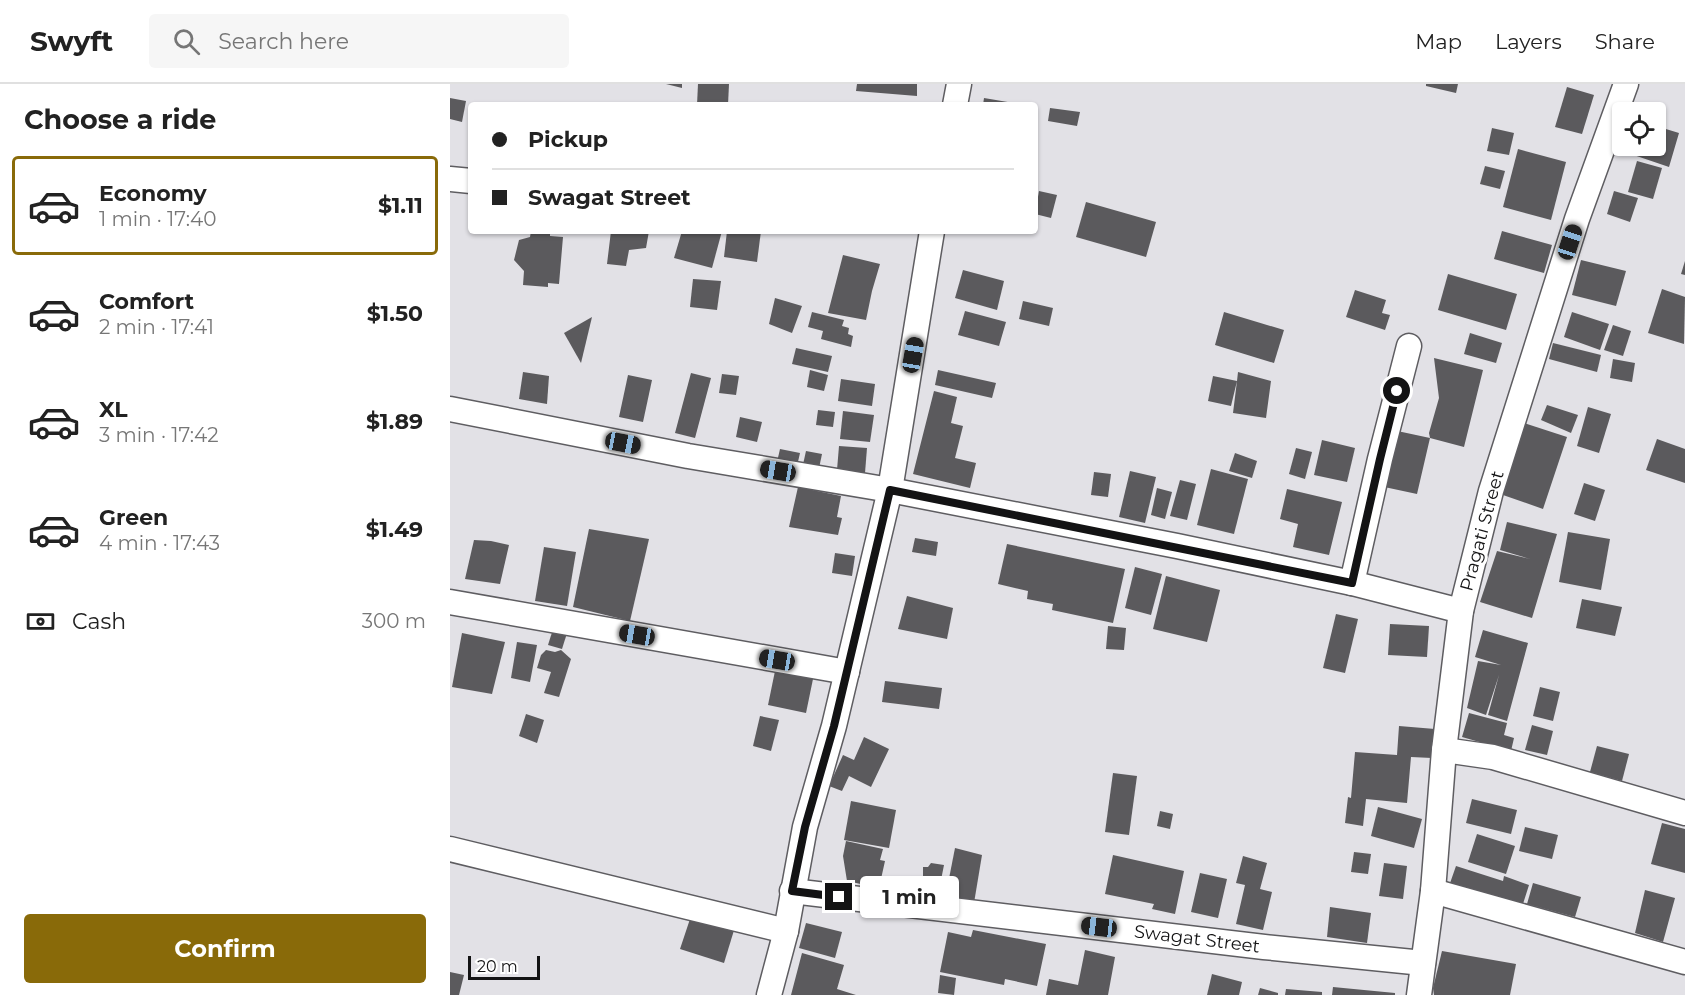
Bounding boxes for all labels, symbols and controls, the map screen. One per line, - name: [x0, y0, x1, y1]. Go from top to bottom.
- search box: [149, 14, 569, 68]
- text: Swyft: [30, 24, 113, 58]
- icon: search: [170, 25, 203, 58]
- text: Search here: [218, 28, 349, 55]
- text: Map: [1415, 29, 1462, 54]
- text: Layers: [1495, 29, 1562, 54]
- text: Share: [1595, 29, 1655, 54]
- map controls: [1612, 102, 1666, 156]
- button: locate: [1612, 102, 1666, 156]
- text: Choose a ride: [24, 103, 216, 136]
- text: Pickup: [528, 126, 608, 153]
- icon: car: [27, 179, 81, 233]
- text: Economy: [99, 180, 207, 207]
- text: Swagat Street: [528, 184, 691, 211]
- text: $1.11: [378, 192, 423, 219]
- text: 1 min · 17:40: [99, 207, 216, 231]
- car: [1556, 222, 1584, 262]
- icon: car: [27, 287, 81, 341]
- text: Comfort: [99, 288, 194, 315]
- text: $1.50: [367, 300, 423, 327]
- text: 2 min · 17:41: [99, 315, 214, 339]
- car: [901, 336, 925, 374]
- route start: [1383, 377, 1410, 404]
- icon: car: [27, 395, 81, 449]
- text: XL: [99, 396, 128, 423]
- text: $1.89: [366, 408, 423, 435]
- text: 3 min · 17:42: [99, 423, 219, 447]
- car: [604, 431, 642, 455]
- car: [759, 459, 797, 483]
- street label: Pragati Street: [1455, 468, 1509, 594]
- icon: car: [27, 503, 81, 557]
- text: Green: [99, 504, 168, 531]
- text: $1.49: [366, 516, 423, 543]
- text: 4 min · 17:43: [99, 531, 220, 555]
- icon: cash: [24, 605, 57, 638]
- text: Cash: [72, 608, 126, 635]
- text: 300 m: [362, 609, 426, 633]
- car: [618, 623, 656, 647]
- car: [758, 648, 796, 672]
- callout: 1 min: [860, 876, 959, 918]
- route end: [825, 883, 852, 910]
- text: 1 min: [882, 885, 937, 909]
- button: Confirm: [24, 914, 426, 983]
- car: [1080, 916, 1118, 938]
- street label: Swagat Street: [1133, 920, 1261, 958]
- scale bar: [468, 953, 540, 980]
- text: 20 m: [477, 957, 518, 976]

